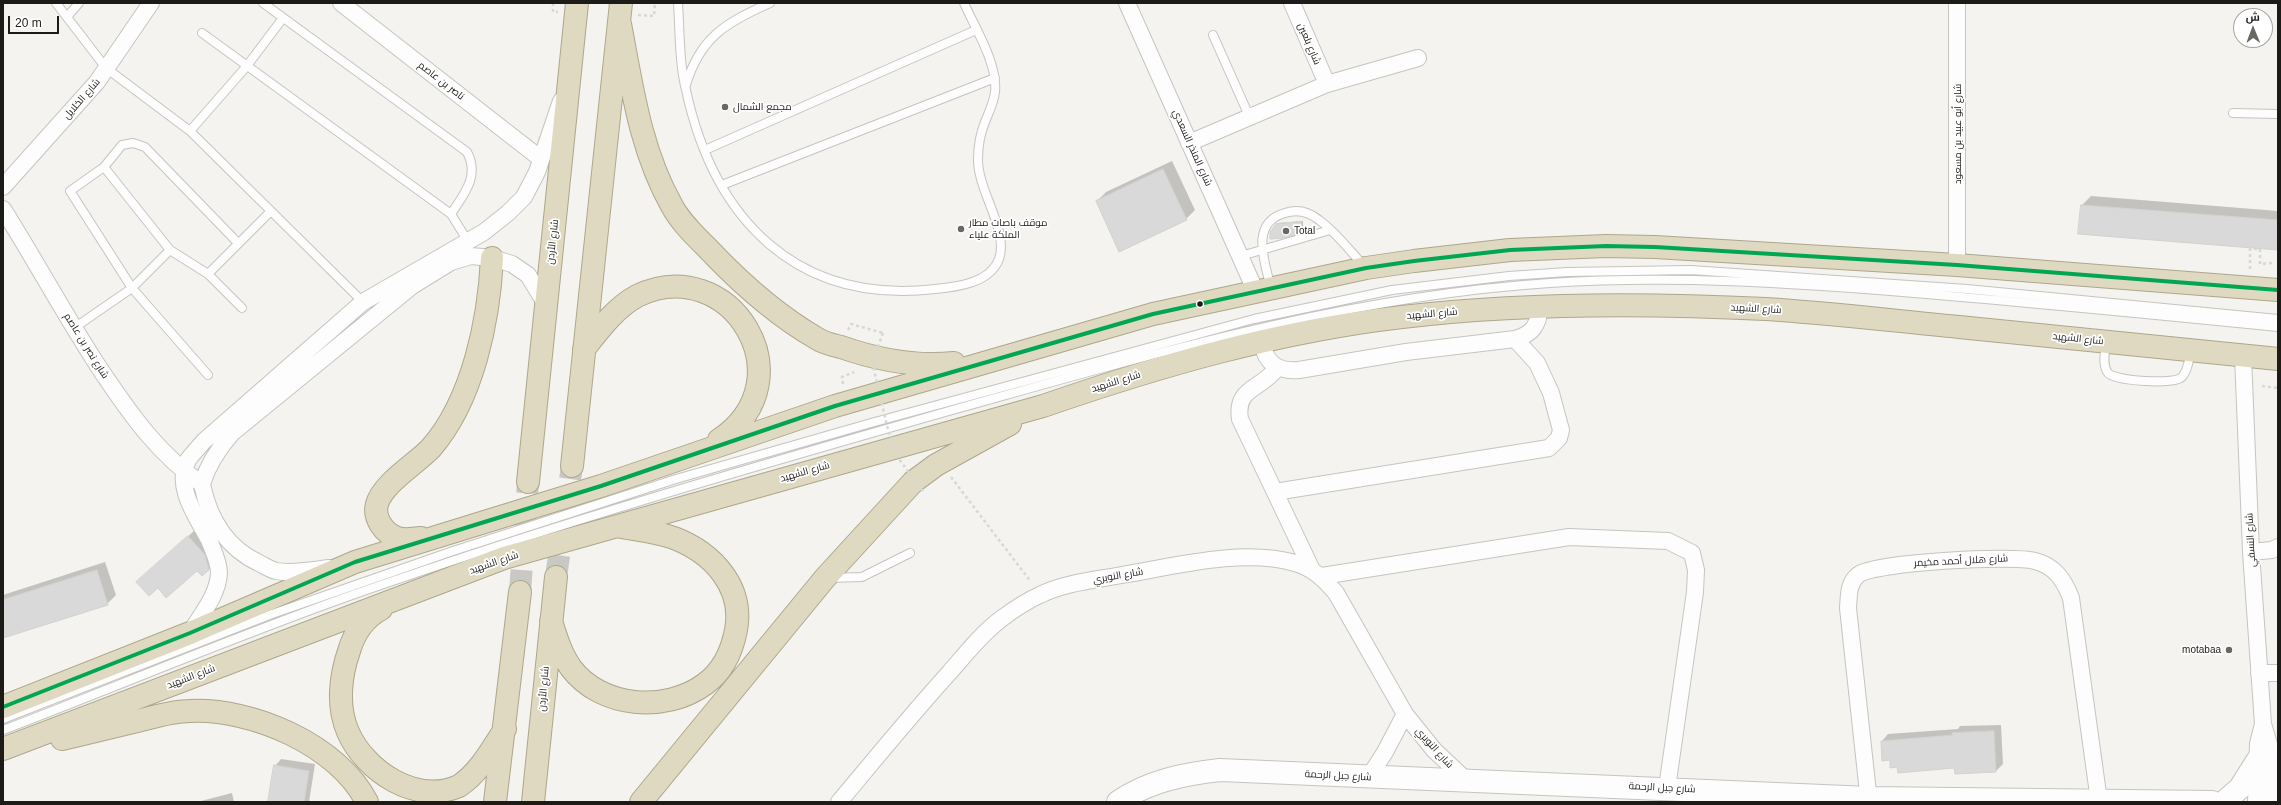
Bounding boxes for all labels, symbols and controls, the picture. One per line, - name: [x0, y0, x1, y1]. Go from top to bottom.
- scale bar: [10, 8, 61, 34]
- north arrow: [2233, 8, 2273, 48]
- text: ش: [2246, 11, 2260, 23]
- text: 20 m: [15, 16, 42, 30]
- street label: شارع بلعين: [1295, 21, 1323, 67]
- street label: ناصر بن عاصم: [415, 59, 467, 103]
- street label: شارع الخلايل: [61, 76, 103, 122]
- street label: شارع أبو عبيد بن مسعود: [1952, 84, 1964, 184]
- place label: مجمع الشمال: [733, 101, 792, 113]
- marker: مجمع الشمال: [720, 102, 730, 112]
- street label: شارع المنذر السعدي: [1170, 108, 1214, 188]
- place label: موقف باصات مطار الملكة علياء: [969, 217, 1048, 240]
- street label: شارع الأردن: [545, 219, 561, 265]
- marker: موقف باصات مطار الملكة علياء: [956, 224, 966, 234]
- place label: Total: [1294, 225, 1315, 237]
- marker: Total: [1281, 226, 1291, 236]
- unlabelled marker: [1195, 299, 1205, 309]
- street label: شارع الشهيد: [1730, 302, 1782, 316]
- street label: شارع الشهيد: [1406, 306, 1458, 322]
- street label: شارع نصر بن عاصم: [61, 311, 111, 381]
- street label: شارع الشهيد: [2052, 330, 2104, 348]
- street label: شارع الشهيد: [1090, 369, 1142, 395]
- street label: شارع الشهيد: [779, 459, 831, 485]
- street label: شارع النسفي: [2244, 513, 2258, 567]
- street label: شارع الشهيد: [468, 549, 520, 577]
- street label: شارع هلال أحمد مخيمر: [1913, 553, 2009, 569]
- street label: شارع النويري: [1092, 566, 1144, 586]
- place label: motabaa: [2182, 644, 2221, 656]
- marker: motabaa: [2224, 645, 2234, 655]
- street label: شارع الشهيد: [165, 662, 217, 692]
- street label: شارع الأردن: [536, 666, 552, 712]
- street label: شارع النويري: [1412, 725, 1456, 771]
- street label: شارع جبل الرحمة: [1304, 768, 1372, 784]
- street label: شارع جبل الرحمة: [1628, 780, 1696, 796]

